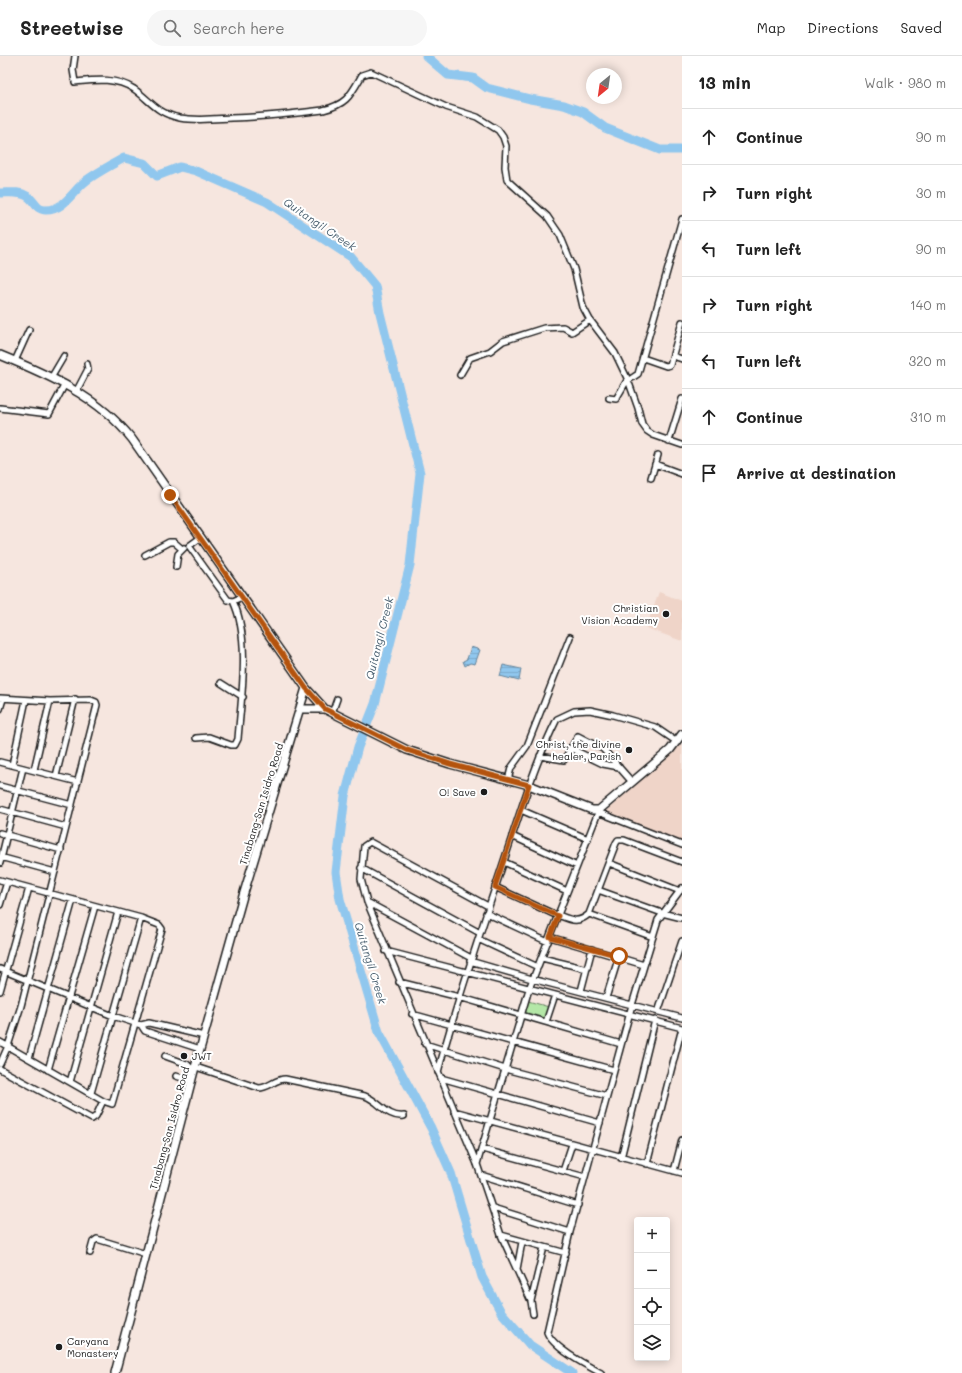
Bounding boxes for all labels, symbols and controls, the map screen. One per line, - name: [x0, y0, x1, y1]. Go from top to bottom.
- search box: [147, 10, 427, 46]
- text: Streetwise: [20, 15, 123, 40]
- icon: search: [161, 17, 183, 39]
- text: Search here: [193, 18, 285, 38]
- text: Map: [757, 18, 785, 37]
- text: Directions: [807, 18, 878, 37]
- text: Saved: [900, 18, 942, 37]
- north arrow: [586, 68, 622, 104]
- text: 13 min: [698, 71, 751, 93]
- text: Walk · 980 m: [864, 74, 946, 91]
- icon: ahead: [698, 126, 720, 148]
- text: Continue: [736, 127, 803, 147]
- text: 90 m: [916, 128, 946, 145]
- icon: right: [698, 182, 720, 204]
- text: Turn right: [736, 183, 813, 203]
- text: 30 m: [916, 184, 946, 201]
- water label: Quitangil Creek: [281, 194, 359, 254]
- icon: left: [698, 238, 720, 260]
- text: Turn left: [736, 239, 801, 259]
- text: 90 m: [916, 240, 946, 257]
- icon: right: [698, 294, 720, 316]
- text: Turn right: [736, 295, 813, 315]
- text: 140 m: [910, 296, 946, 313]
- icon: left: [698, 350, 720, 372]
- text: Turn left: [736, 351, 801, 371]
- text: 320 m: [909, 352, 946, 369]
- icon: ahead: [698, 406, 720, 428]
- text: Continue: [736, 407, 803, 427]
- text: 310 m: [910, 408, 946, 425]
- icon: arrive: [698, 462, 720, 484]
- text: Arrive at destination: [736, 463, 896, 483]
- route end: [161, 486, 179, 504]
- water label: Quitangil Creek: [361, 595, 397, 681]
- place label: Christian Vision Academy: [581, 601, 658, 627]
- marker: Christian Vision Academy: [661, 609, 671, 619]
- place label: Christ, the divine healer, Parish: [536, 737, 621, 763]
- street label: Tinabang-San Isidro Road: [236, 741, 286, 867]
- marker: Christ, the divine healer, Parish: [624, 745, 634, 755]
- place label: O! Save: [439, 785, 476, 799]
- marker: O! Save: [479, 787, 489, 797]
- water label: Quitangil Creek: [351, 920, 391, 1006]
- route start: [610, 947, 628, 965]
- place label: JWT: [192, 1049, 212, 1063]
- marker: JWT: [179, 1051, 189, 1061]
- street label: Tinabang-San Isidro Road: [146, 1065, 192, 1191]
- map controls: [634, 1217, 670, 1361]
- button: +: [634, 1217, 670, 1253]
- button: −: [634, 1253, 670, 1289]
- button: locate: [634, 1289, 670, 1325]
- button: layers: [634, 1325, 670, 1361]
- place label: Caryana Monastery: [67, 1334, 118, 1360]
- marker: Caryana Monastery: [54, 1342, 64, 1352]

